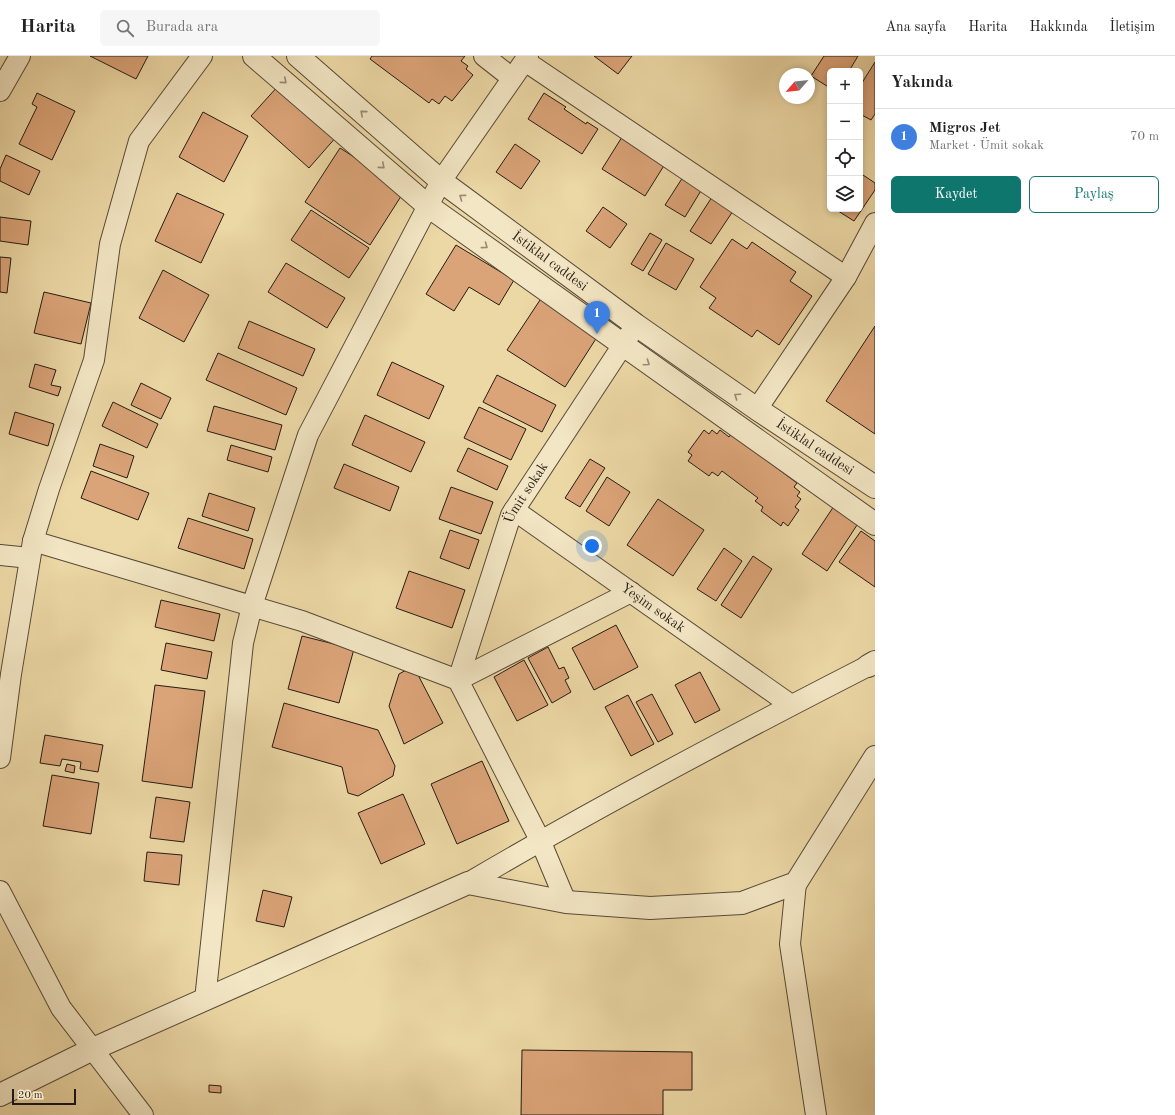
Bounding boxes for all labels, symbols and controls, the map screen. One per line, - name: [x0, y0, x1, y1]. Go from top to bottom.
- search box: [100, 10, 380, 46]
- icon: search: [114, 17, 136, 39]
- text: Harita: [20, 18, 76, 37]
- text: Burada ara: [146, 20, 218, 35]
- text: Ana sayfa: [885, 20, 946, 34]
- text: Harita: [968, 20, 1008, 34]
- text: Hakkında: [1030, 20, 1088, 34]
- text: İletişim: [1110, 20, 1155, 34]
- north arrow: [779, 68, 815, 104]
- map controls: [827, 68, 863, 212]
- button: +: [827, 68, 863, 104]
- text: Yakında: [891, 74, 953, 91]
- one-way arrow: [279, 77, 286, 84]
- button: −: [827, 104, 863, 140]
- one-way arrow: [360, 110, 367, 117]
- text: Migros Jet: [929, 121, 1000, 136]
- text: 1: [900, 130, 908, 143]
- text: 70 m: [1130, 130, 1159, 143]
- text: Market · Ümit sokak: [929, 139, 1044, 152]
- button: locate: [827, 140, 863, 176]
- one-way arrow: [378, 162, 385, 169]
- button: layers: [827, 176, 863, 212]
- button: Kaydet: [891, 176, 1021, 213]
- button: Paylaş: [1029, 176, 1159, 213]
- one-way arrow: [459, 195, 466, 202]
- street label: İstiklal caddesi: [509, 226, 590, 294]
- one-way arrow: [480, 241, 487, 248]
- pin: 1: [584, 301, 610, 334]
- one-way arrow: [643, 358, 650, 366]
- one-way arrow: [735, 394, 742, 401]
- street label: İstiklal caddesi: [773, 414, 856, 478]
- street label: Ümit sokak: [499, 460, 551, 525]
- your location: [582, 536, 602, 556]
- street label: Yeşim sokak: [618, 581, 688, 635]
- scale bar: [12, 1087, 76, 1106]
- text: 20 m: [18, 1090, 43, 1101]

